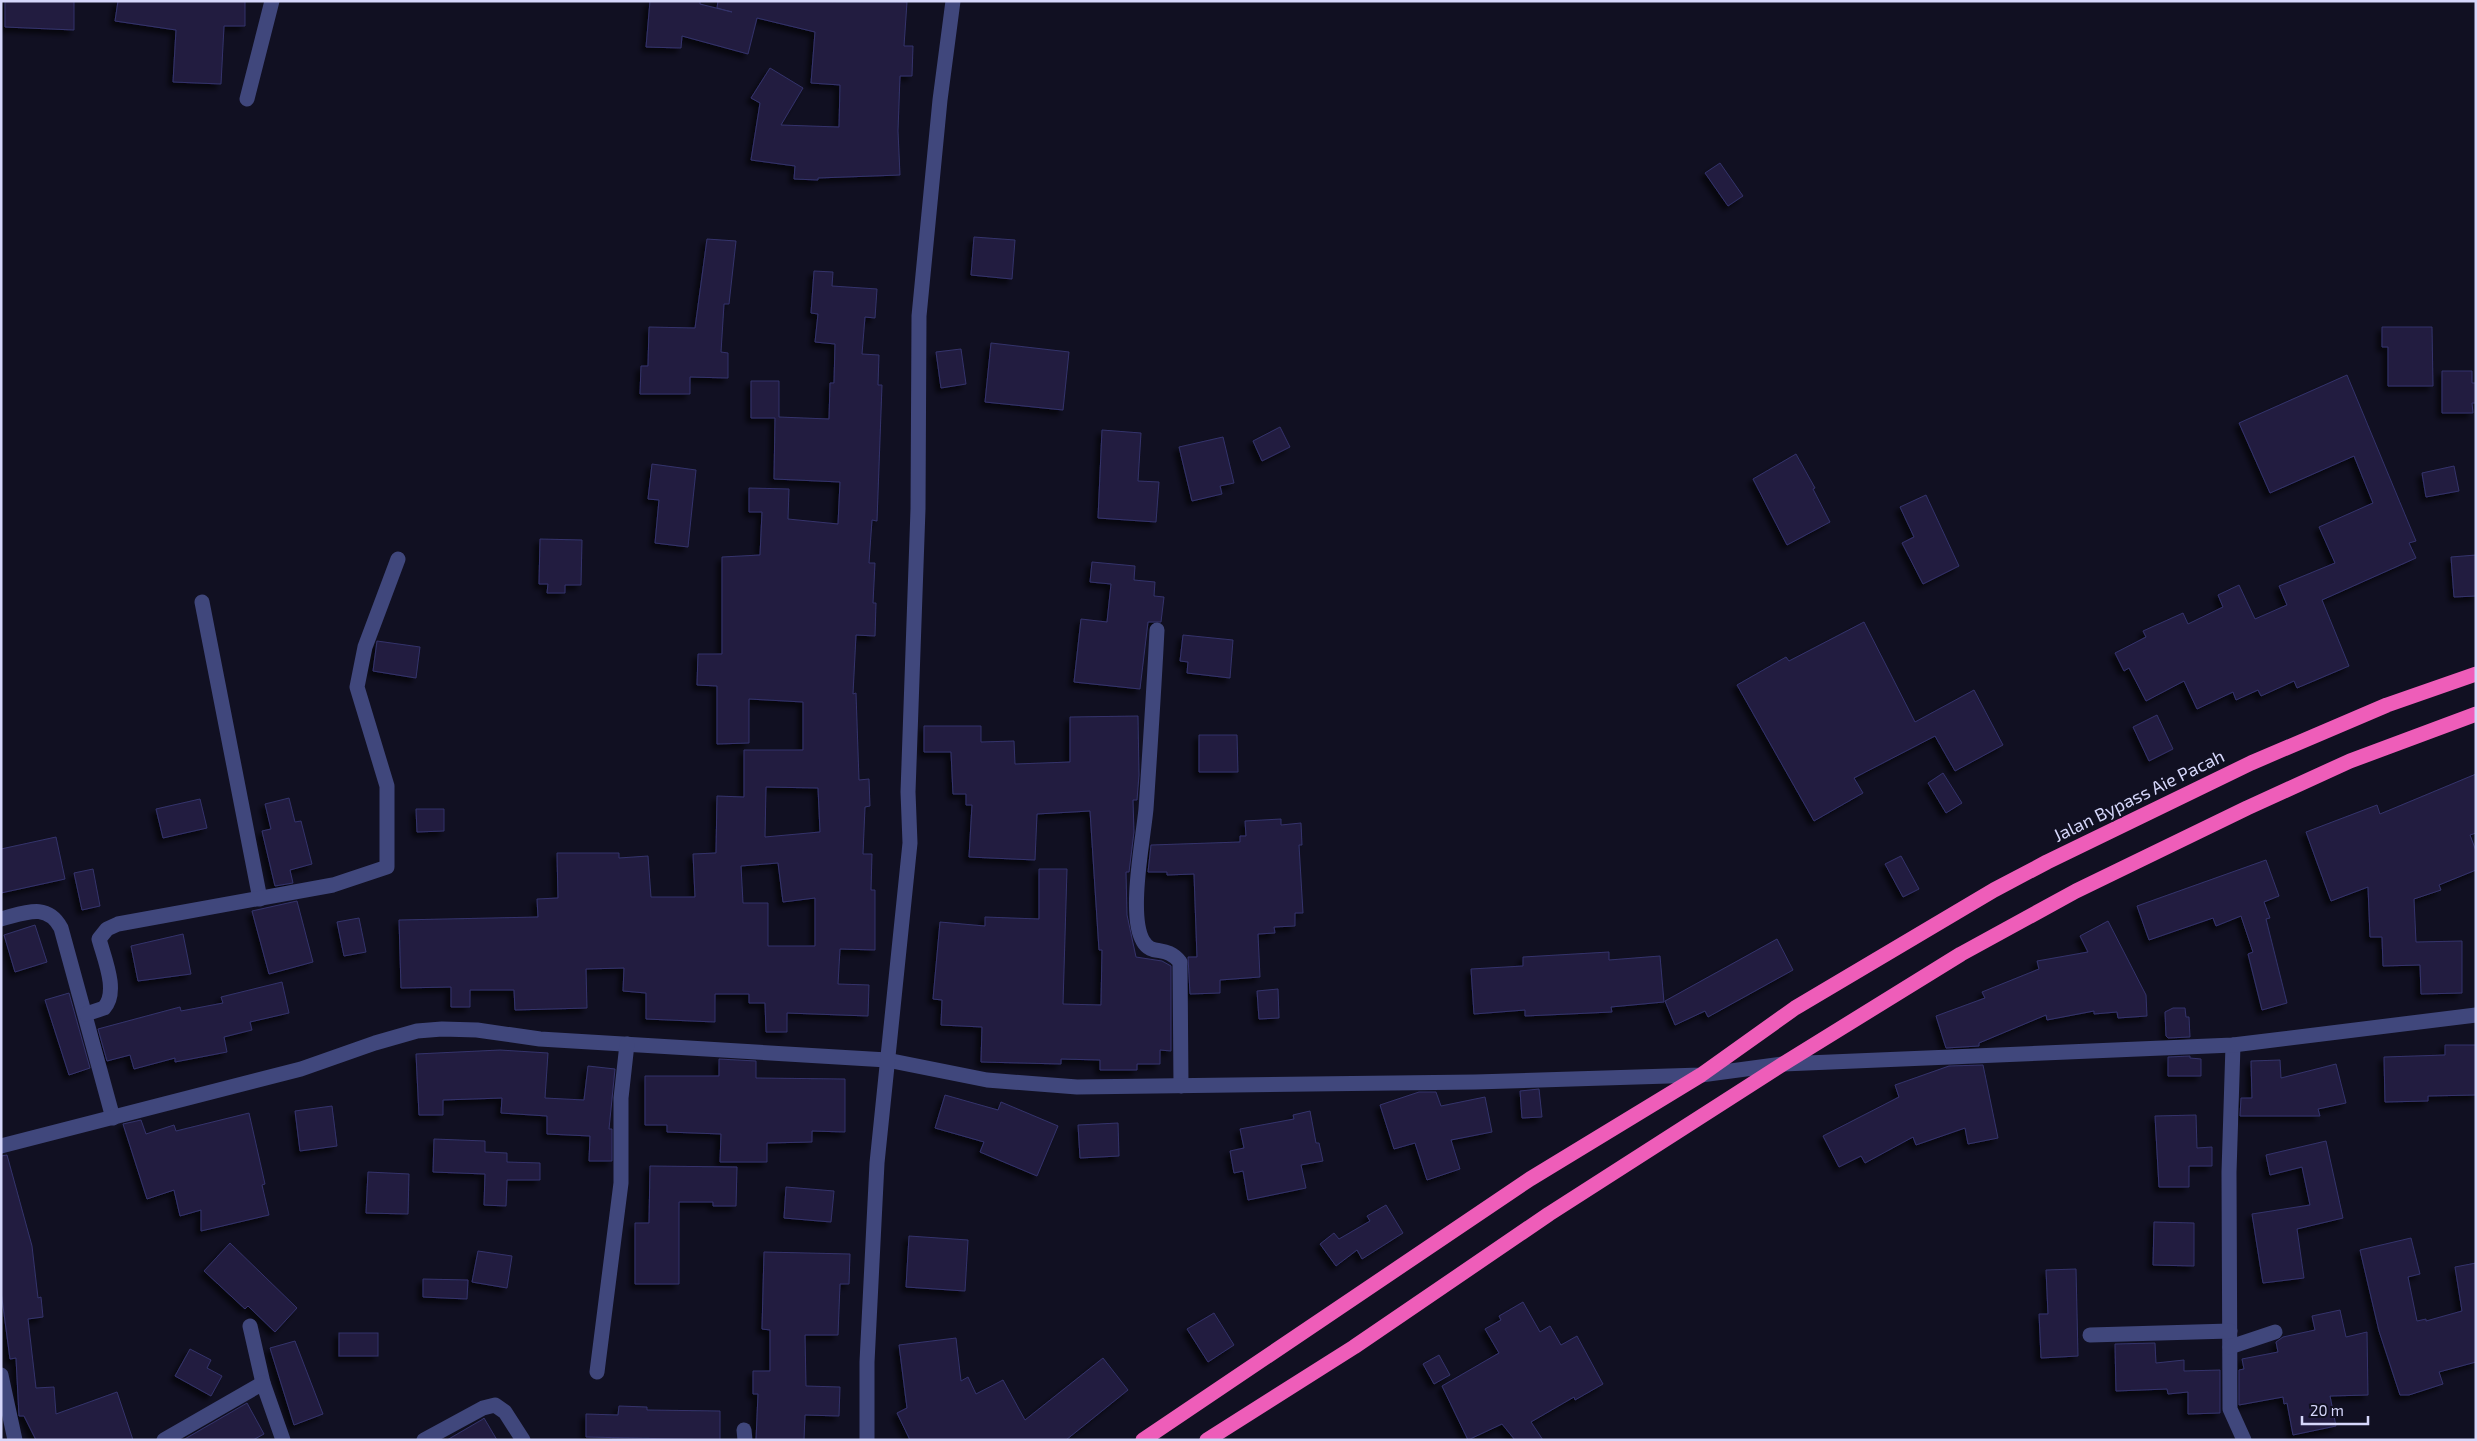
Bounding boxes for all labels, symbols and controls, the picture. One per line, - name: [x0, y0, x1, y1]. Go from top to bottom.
- street label: Jalan Bypass Aie Pacah: [2049, 744, 2228, 846]
- scale bar: [2302, 1394, 2368, 1426]
- text: 20 m: [2310, 1401, 2344, 1419]

